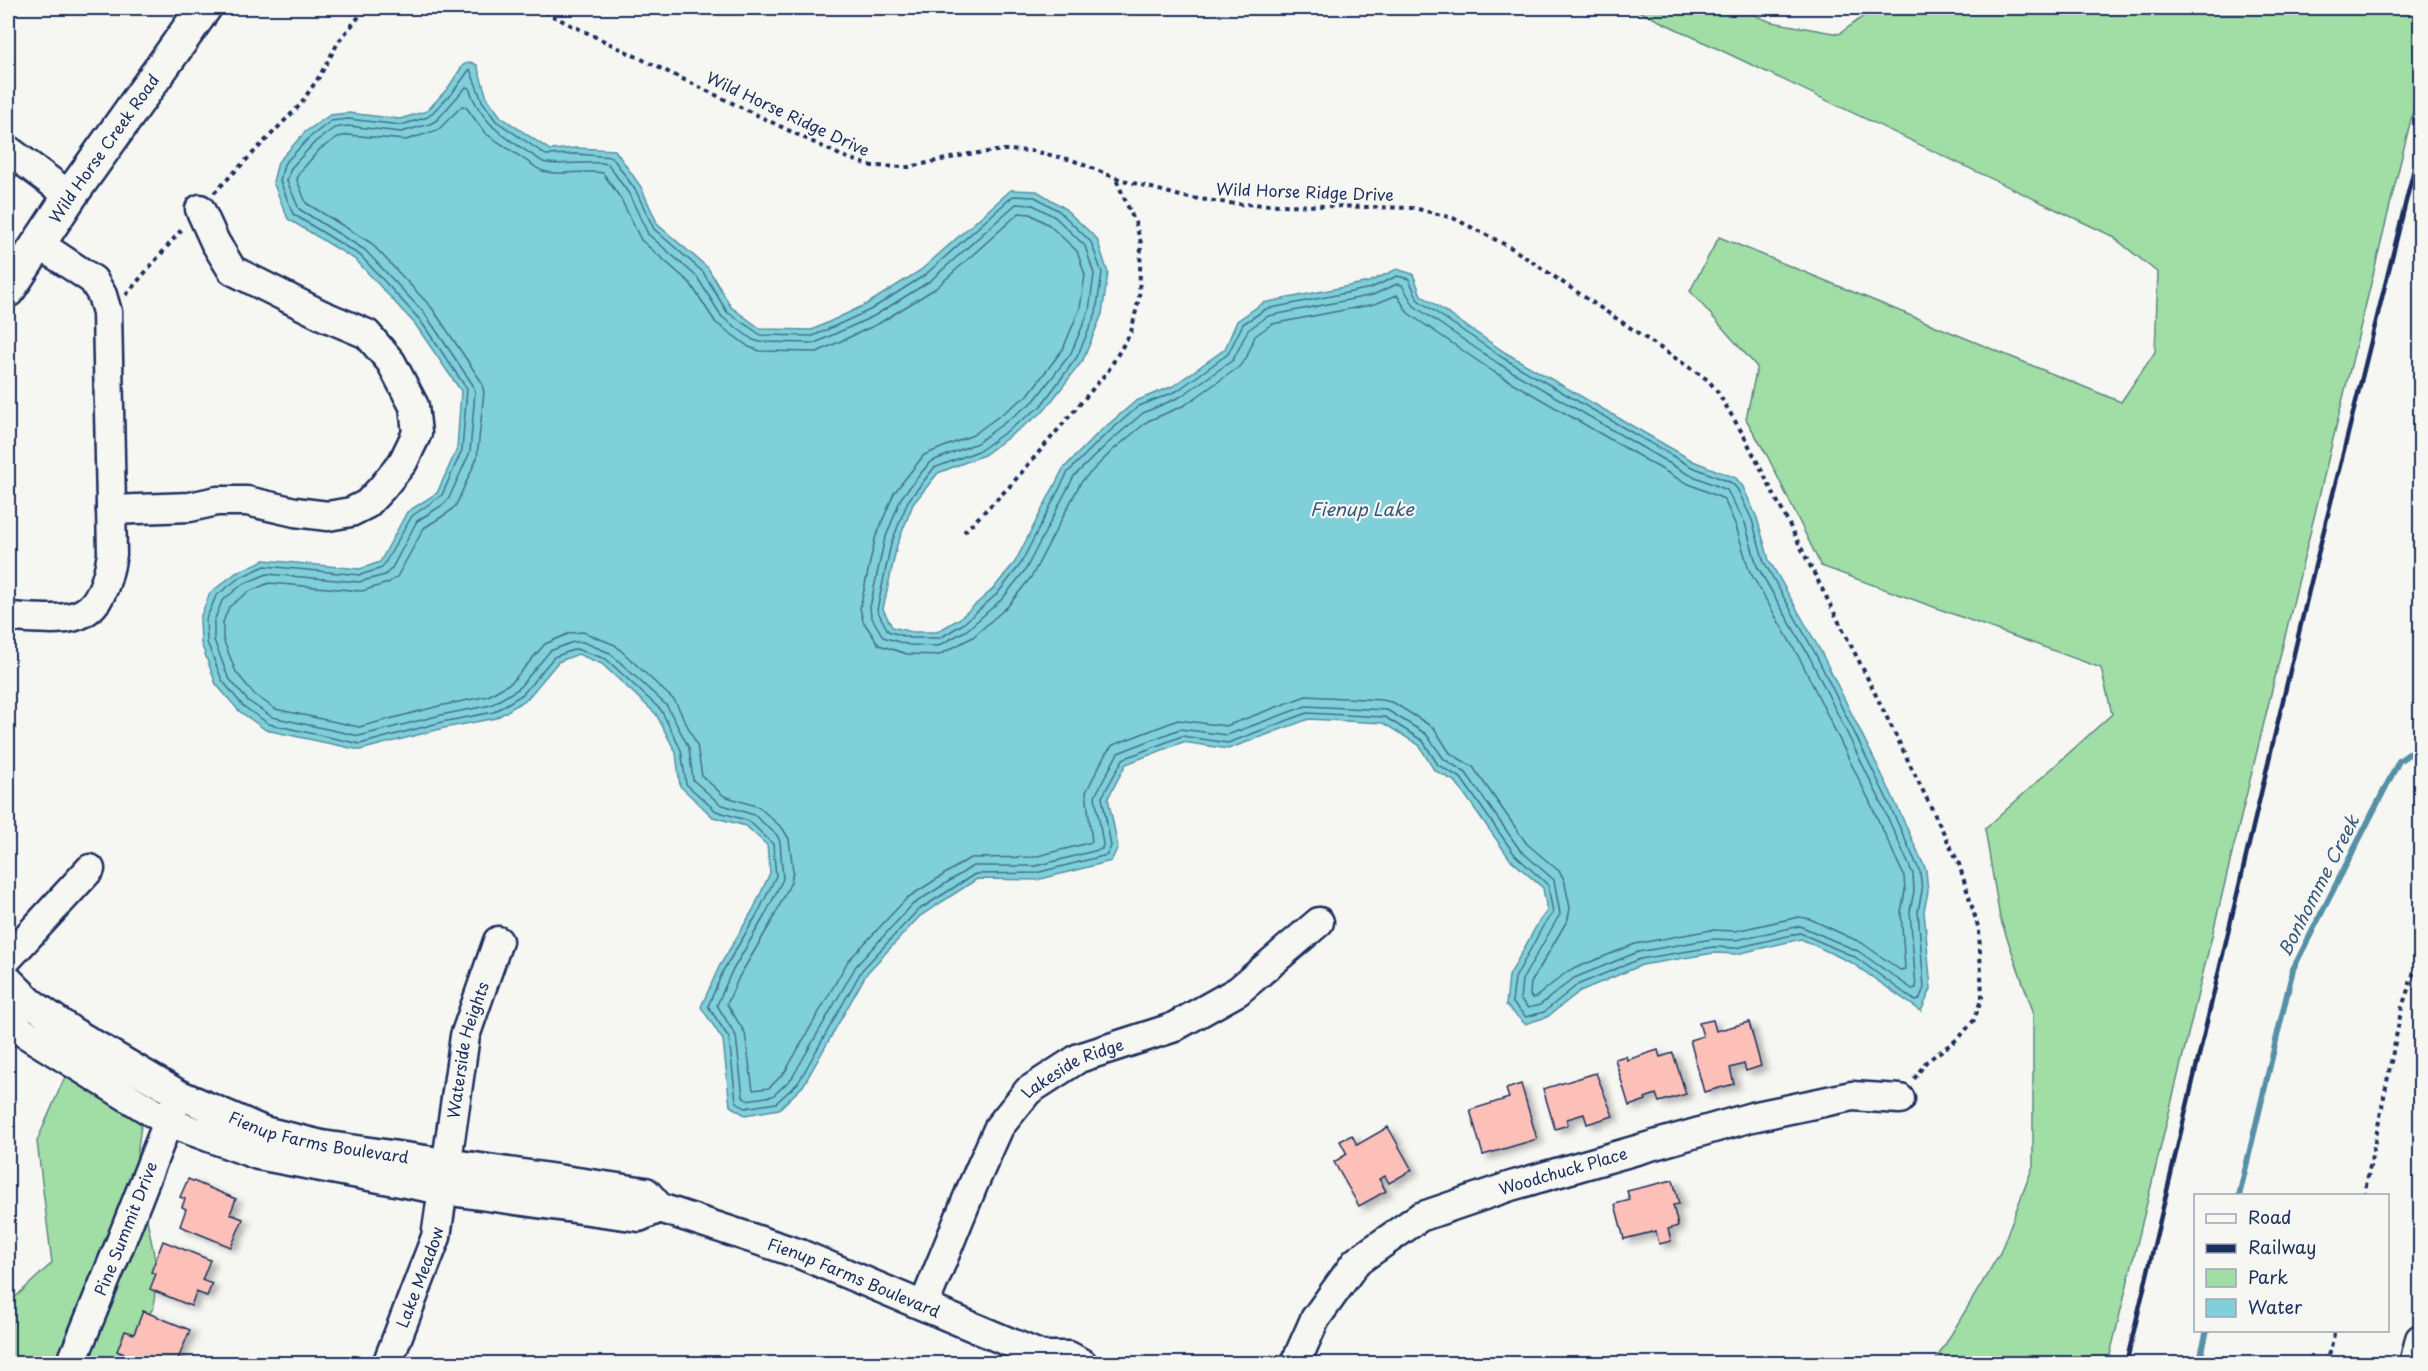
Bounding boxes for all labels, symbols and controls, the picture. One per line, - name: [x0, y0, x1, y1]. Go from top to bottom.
- street label: Wild Horse Ridge Drive: [703, 65, 874, 161]
- street label: Wild Horse Creek Road: [42, 69, 164, 227]
- street label: Wild Horse Ridge Drive: [1216, 176, 1394, 206]
- water label: Fienup Lake: [1310, 495, 1415, 522]
- water label: Bonhomme Creek: [2270, 809, 2365, 961]
- street label: Waterside Heights: [440, 978, 494, 1120]
- street label: Lakeside Ridge: [1014, 1031, 1126, 1102]
- street label: Fienup Farms Boulevard: [225, 1104, 411, 1168]
- street label: Woodchuck Place: [1495, 1140, 1630, 1200]
- street label: Pine Summit Drive: [87, 1158, 162, 1299]
- legend: [2194, 1194, 2389, 1332]
- text: Road: [2248, 1203, 2292, 1230]
- street label: Lake Meadow: [389, 1225, 448, 1331]
- street label: Fienup Farms Boulevard: [765, 1231, 944, 1323]
- text: Railway: [2248, 1233, 2316, 1260]
- text: Park: [2248, 1263, 2288, 1290]
- text: Water: [2248, 1293, 2303, 1320]

